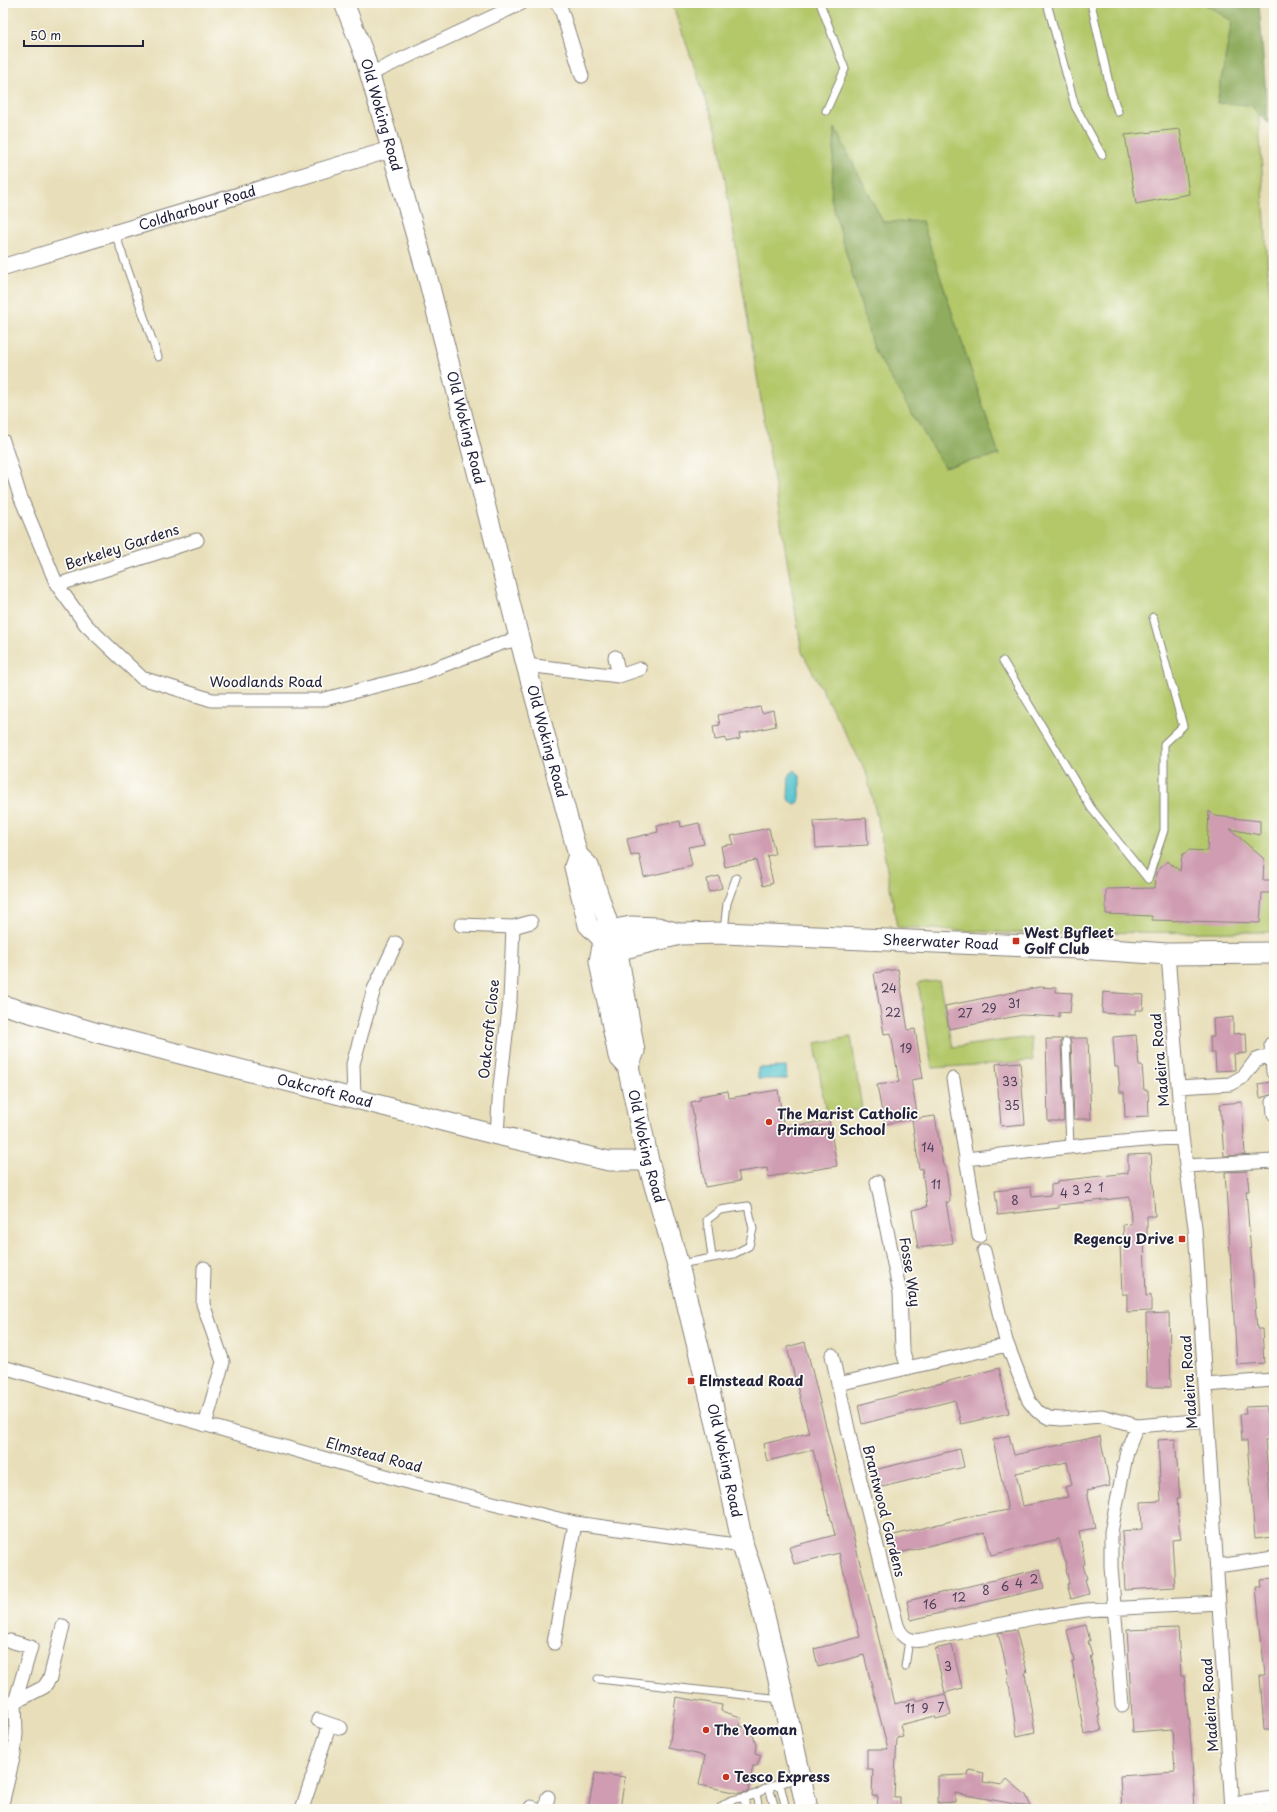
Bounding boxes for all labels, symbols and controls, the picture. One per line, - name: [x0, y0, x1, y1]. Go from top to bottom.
- scale bar: [24, 22, 143, 48]
- text: 50 m: [30, 26, 61, 44]
- street label: Old Woking Road: [356, 56, 408, 173]
- street label: Coldharbour Road: [136, 180, 258, 235]
- street label: Old Woking Road: [442, 369, 491, 486]
- street label: Berkeley Gardens: [62, 518, 182, 575]
- street label: Woodlands Road: [210, 671, 322, 692]
- street label: Old Woking Road: [522, 682, 573, 800]
- place label: West Byfleet Golf Club: [1024, 922, 1114, 959]
- street label: Sheerwater Road: [882, 929, 999, 955]
- marker: West Byfleet Golf Club: [1011, 936, 1021, 946]
- street label: Oakcroft Close: [473, 978, 504, 1080]
- house number: 24: [881, 979, 897, 997]
- house number: 31: [1008, 994, 1020, 1012]
- house number: 29: [981, 999, 997, 1017]
- house number: 22: [885, 1003, 901, 1021]
- house number: 27: [958, 1004, 973, 1022]
- street label: Madeira Road: [1145, 1012, 1174, 1108]
- house number: 19: [900, 1039, 912, 1057]
- street label: Oakcroft Road: [275, 1068, 375, 1113]
- house number: 33: [1002, 1072, 1018, 1090]
- street label: Old Woking Road: [623, 1087, 671, 1205]
- house number: 35: [1004, 1096, 1020, 1114]
- place label: The Marist Catholic Primary School: [777, 1103, 918, 1140]
- marker: The Marist Catholic Primary School: [764, 1117, 774, 1127]
- house number: 14: [921, 1138, 935, 1156]
- house number: 11: [931, 1175, 941, 1193]
- house number: 1: [1098, 1178, 1104, 1196]
- house number: 2: [1084, 1179, 1092, 1197]
- house number: 3: [1072, 1181, 1080, 1199]
- house number: 4: [1060, 1184, 1068, 1202]
- house number: 8: [1011, 1191, 1019, 1209]
- place label: Regency Drive: [1073, 1228, 1174, 1249]
- marker: Regency Drive: [1177, 1234, 1187, 1244]
- street label: Fosse Way: [895, 1235, 926, 1308]
- street label: Madeira Road: [1175, 1334, 1202, 1430]
- place label: Elmstead Road: [699, 1370, 804, 1391]
- marker: Elmstead Road: [686, 1376, 696, 1386]
- street label: Old Woking Road: [702, 1401, 748, 1519]
- street label: Elmstead Road: [324, 1432, 425, 1477]
- street label: Brantwood Gardens: [858, 1443, 911, 1579]
- house number: 2: [1030, 1570, 1038, 1588]
- house number: 4: [1015, 1574, 1023, 1592]
- house number: 6: [1001, 1577, 1009, 1595]
- house number: 8: [982, 1581, 990, 1599]
- house number: 12: [952, 1588, 966, 1606]
- house number: 16: [923, 1595, 937, 1613]
- house number: 3: [944, 1657, 952, 1675]
- street label: Madeira Road: [1196, 1657, 1223, 1753]
- house number: 7: [938, 1698, 945, 1716]
- house number: 11: [905, 1699, 915, 1717]
- house number: 9: [921, 1699, 929, 1717]
- place label: The Yeoman: [714, 1719, 797, 1740]
- marker: The Yeoman: [701, 1725, 711, 1735]
- place label: Tesco Express: [734, 1766, 830, 1787]
- marker: Tesco Express: [721, 1772, 731, 1782]

